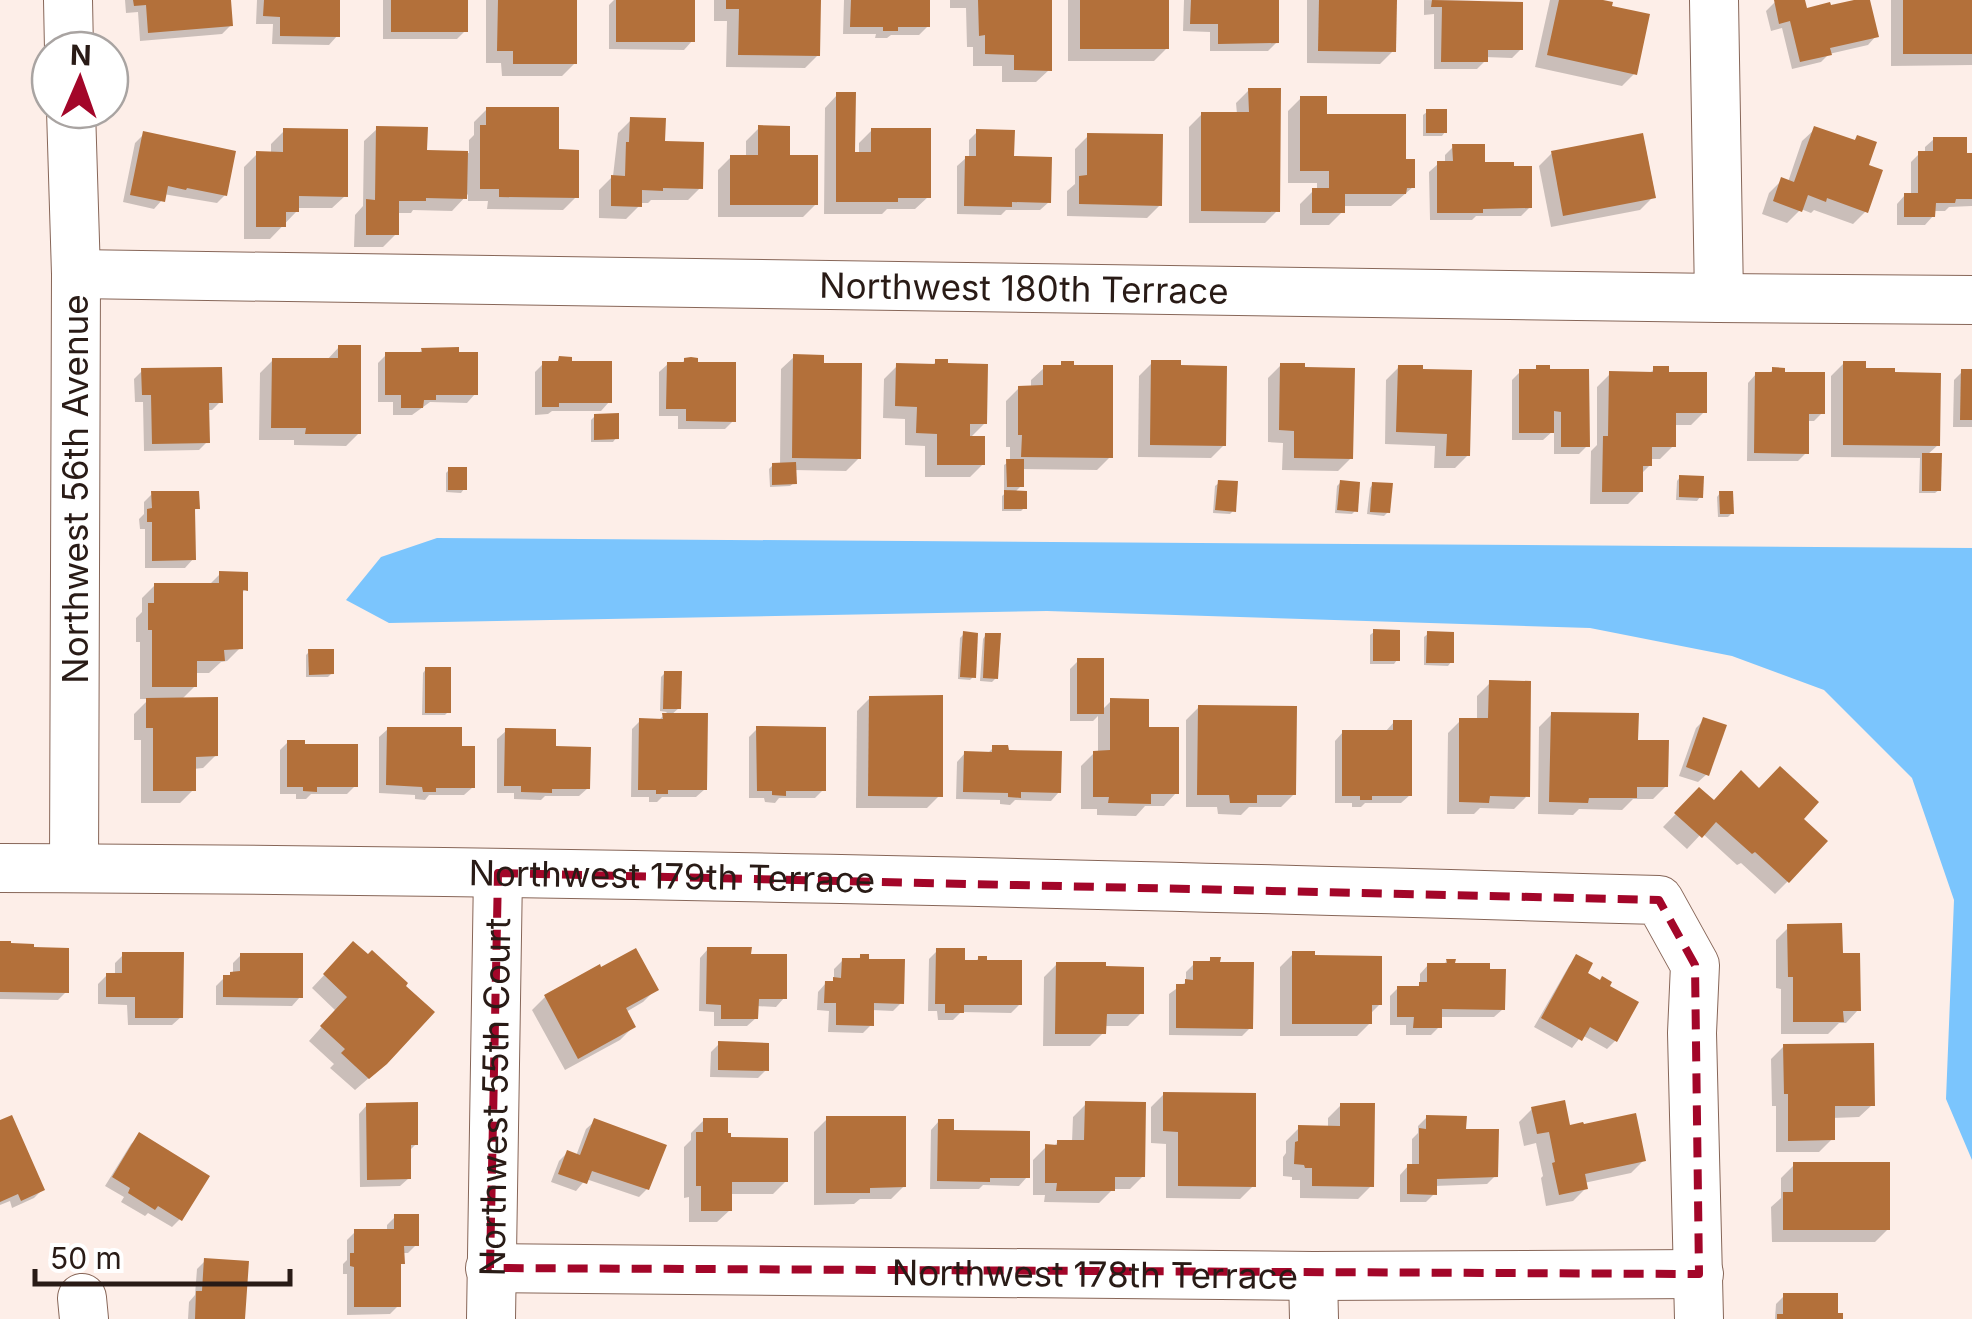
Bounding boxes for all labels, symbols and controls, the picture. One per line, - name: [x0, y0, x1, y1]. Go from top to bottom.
- north arrow: [30, 30, 130, 130]
- text: N: [70, 38, 92, 72]
- street label: Northwest 180th Terrace: [819, 264, 1229, 312]
- street label: Northwest 56th Avenue: [54, 294, 96, 684]
- street label: Northwest 179th Terrace: [468, 851, 876, 901]
- street label: Northwest 55th Court: [471, 917, 518, 1277]
- scale bar: [35, 1224, 290, 1286]
- text: 50 m: [50, 1240, 122, 1276]
- street label: Northwest 178th Terrace: [892, 1251, 1298, 1297]

